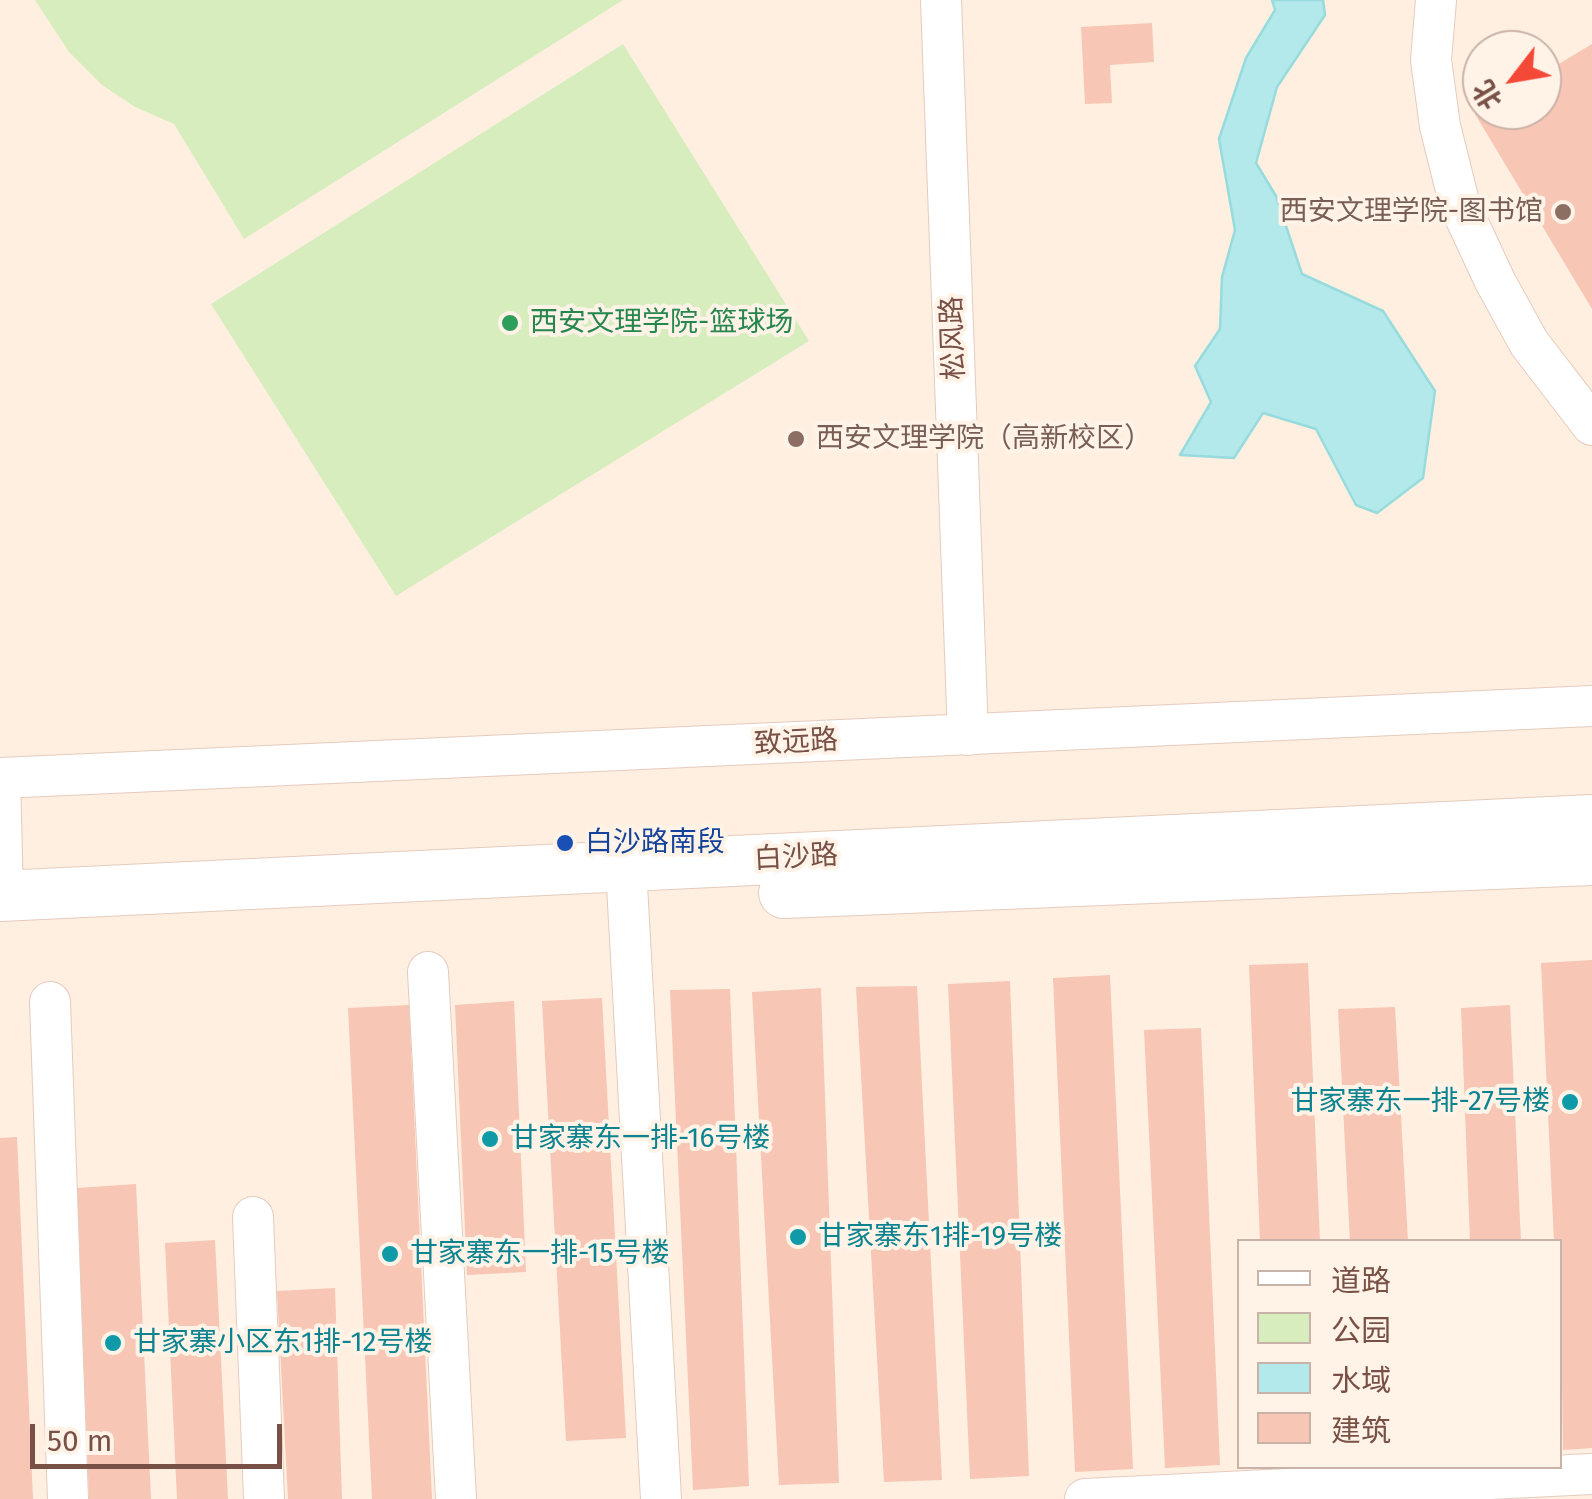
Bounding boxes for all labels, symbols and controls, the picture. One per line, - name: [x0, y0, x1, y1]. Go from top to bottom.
- north arrow: [1462, 30, 1562, 130]
- text: 北: [1466, 74, 1509, 115]
- place label: 西安文理学院-图书馆: [1280, 195, 1543, 229]
- marker: 西安文理学院-图书馆: [1552, 201, 1574, 223]
- street label: 松风路: [936, 295, 972, 381]
- place label: 西安文理学院-篮球场: [530, 306, 793, 340]
- marker: 西安文理学院-篮球场: [499, 312, 521, 334]
- place label: 西安文理学院（高新校区）: [816, 422, 1152, 456]
- marker: 西安文理学院（高新校区）: [785, 428, 807, 450]
- street label: 致远路: [753, 724, 839, 762]
- place label: 白沙路南段: [585, 826, 725, 860]
- marker: 白沙路南段: [554, 832, 576, 854]
- street label: 白沙路: [753, 839, 839, 877]
- place label: 甘家寨东一排-27号楼: [1290, 1085, 1550, 1119]
- marker: 甘家寨东一排-27号楼: [1559, 1091, 1581, 1113]
- place label: 甘家寨东一排-16号楼: [510, 1122, 770, 1156]
- marker: 甘家寨东一排-16号楼: [479, 1128, 501, 1150]
- place label: 甘家寨东1排-19号楼: [818, 1220, 1062, 1254]
- marker: 甘家寨东1排-19号楼: [787, 1226, 809, 1248]
- place label: 甘家寨东一排-15号楼: [410, 1237, 669, 1271]
- legend: [1237, 1239, 1562, 1469]
- marker: 甘家寨东一排-15号楼: [379, 1243, 401, 1265]
- text: 道路: [1331, 1263, 1391, 1299]
- text: 公园: [1331, 1313, 1391, 1349]
- place label: 甘家寨小区东1排-12号楼: [133, 1326, 432, 1360]
- marker: 甘家寨小区东1排-12号楼: [102, 1332, 124, 1354]
- text: 水域: [1331, 1363, 1391, 1399]
- scale bar: [35, 1404, 288, 1466]
- text: 建筑: [1331, 1413, 1391, 1449]
- text: 50 m: [47, 1423, 112, 1459]

